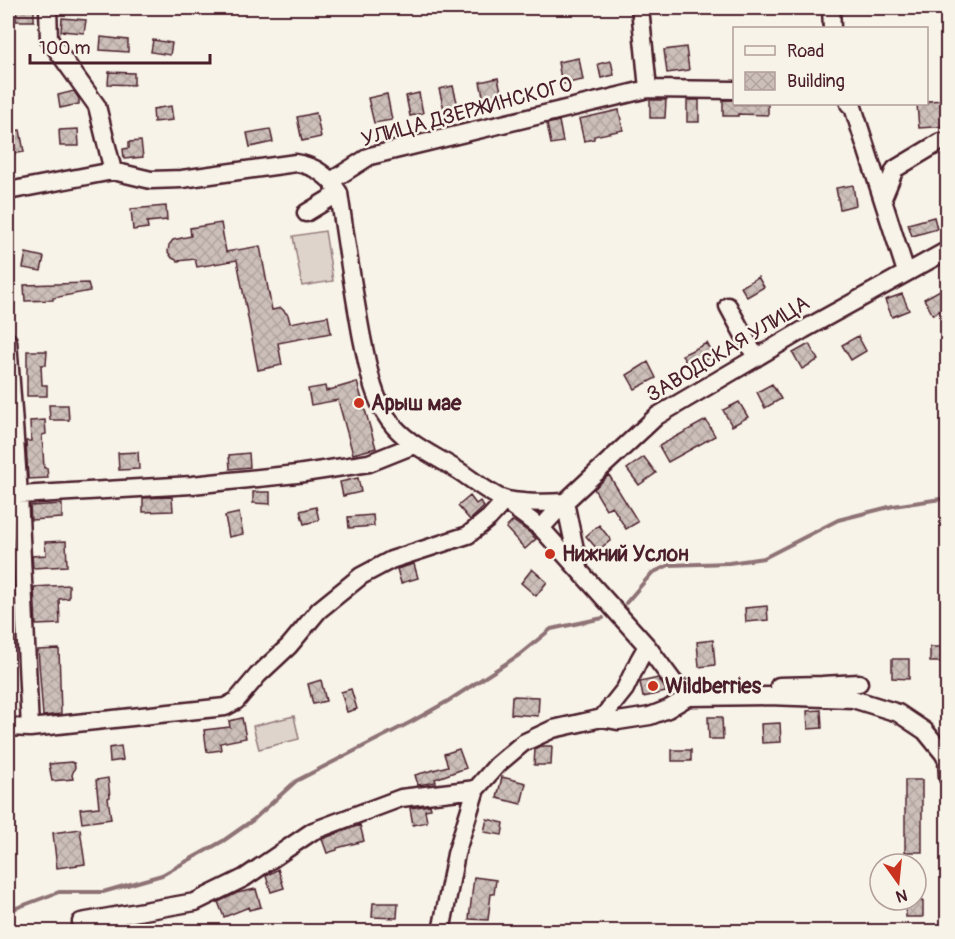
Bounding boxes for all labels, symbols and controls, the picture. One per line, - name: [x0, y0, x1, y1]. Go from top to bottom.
- scale bar: [30, 27, 210, 65]
- legend: [733, 27, 928, 105]
- text: 100 m: [39, 37, 91, 60]
- text: Road: [787, 40, 824, 63]
- text: Building: [787, 70, 845, 93]
- street label: УЛИЦА ДЗЕРЖИНСКОГО: [358, 71, 576, 153]
- street label: ЗАВОДСКАЯ УЛИЦА: [641, 290, 815, 408]
- place label: Арыш мае: [371, 390, 462, 417]
- marker: Арыш мае: [352, 396, 366, 410]
- place label: Нижний Услон: [562, 541, 689, 568]
- marker: Нижний Услон: [543, 547, 557, 561]
- place label: Wildberries: [665, 673, 762, 700]
- marker: Wildberries: [646, 679, 660, 693]
- north arrow: [868, 852, 928, 912]
- text: N: [894, 884, 909, 907]

